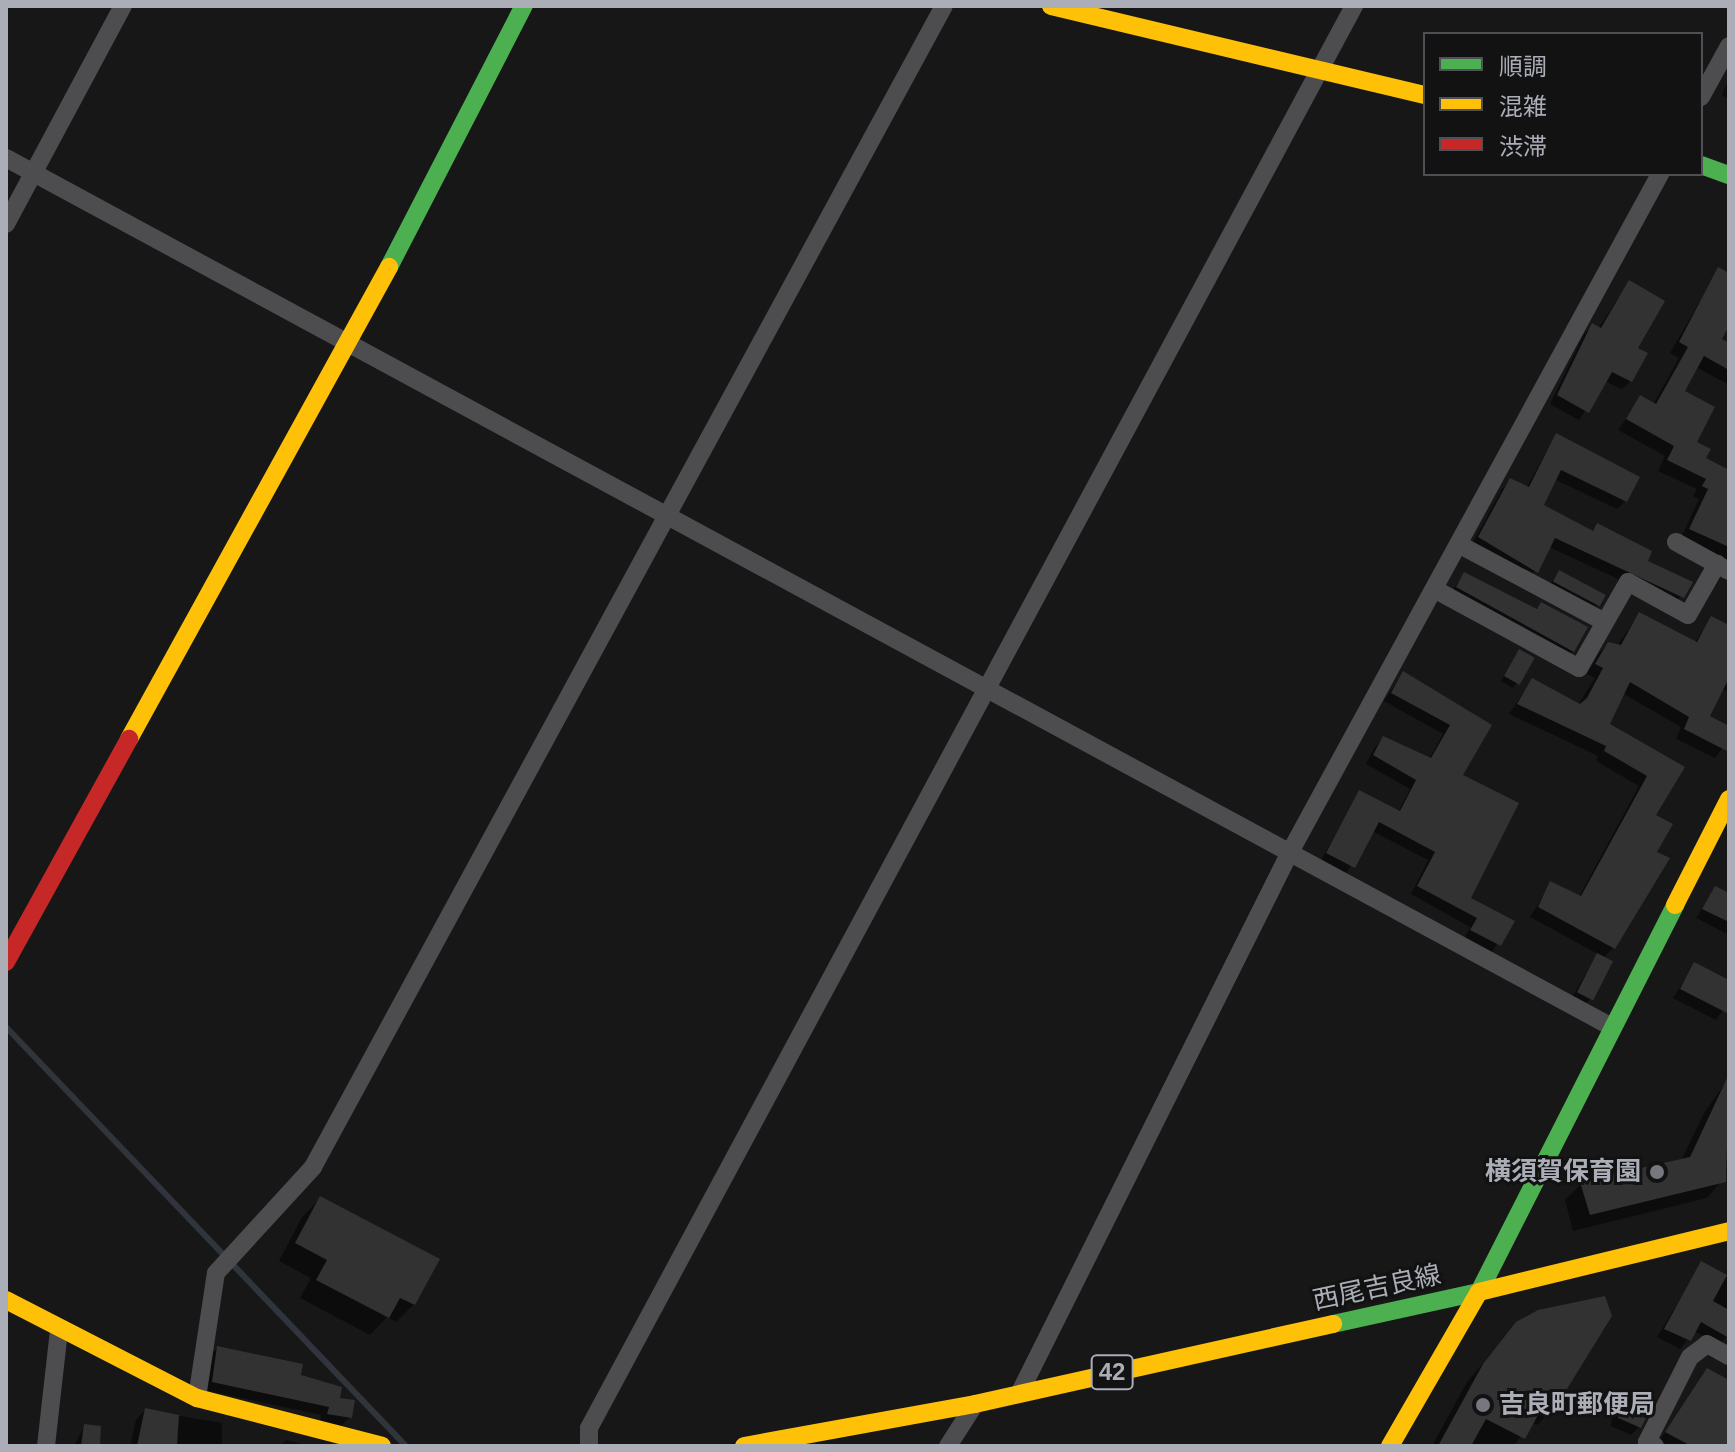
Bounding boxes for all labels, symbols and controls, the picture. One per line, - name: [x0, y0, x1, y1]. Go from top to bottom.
- legend: [1423, 32, 1703, 176]
- text: 順調: [1499, 53, 1547, 80]
- text: 混雑: [1499, 93, 1547, 120]
- text: 渋滞: [1499, 133, 1547, 160]
- place label: 横須賀保育園: [1485, 1156, 1641, 1188]
- marker: 横須賀保育園: [1648, 1163, 1666, 1181]
- street label: 西尾吉良線: [1310, 1259, 1444, 1317]
- road number: 42: [1090, 1352, 1134, 1392]
- place label: 吉良町郵便局: [1499, 1389, 1655, 1421]
- marker: 吉良町郵便局: [1474, 1396, 1492, 1414]

